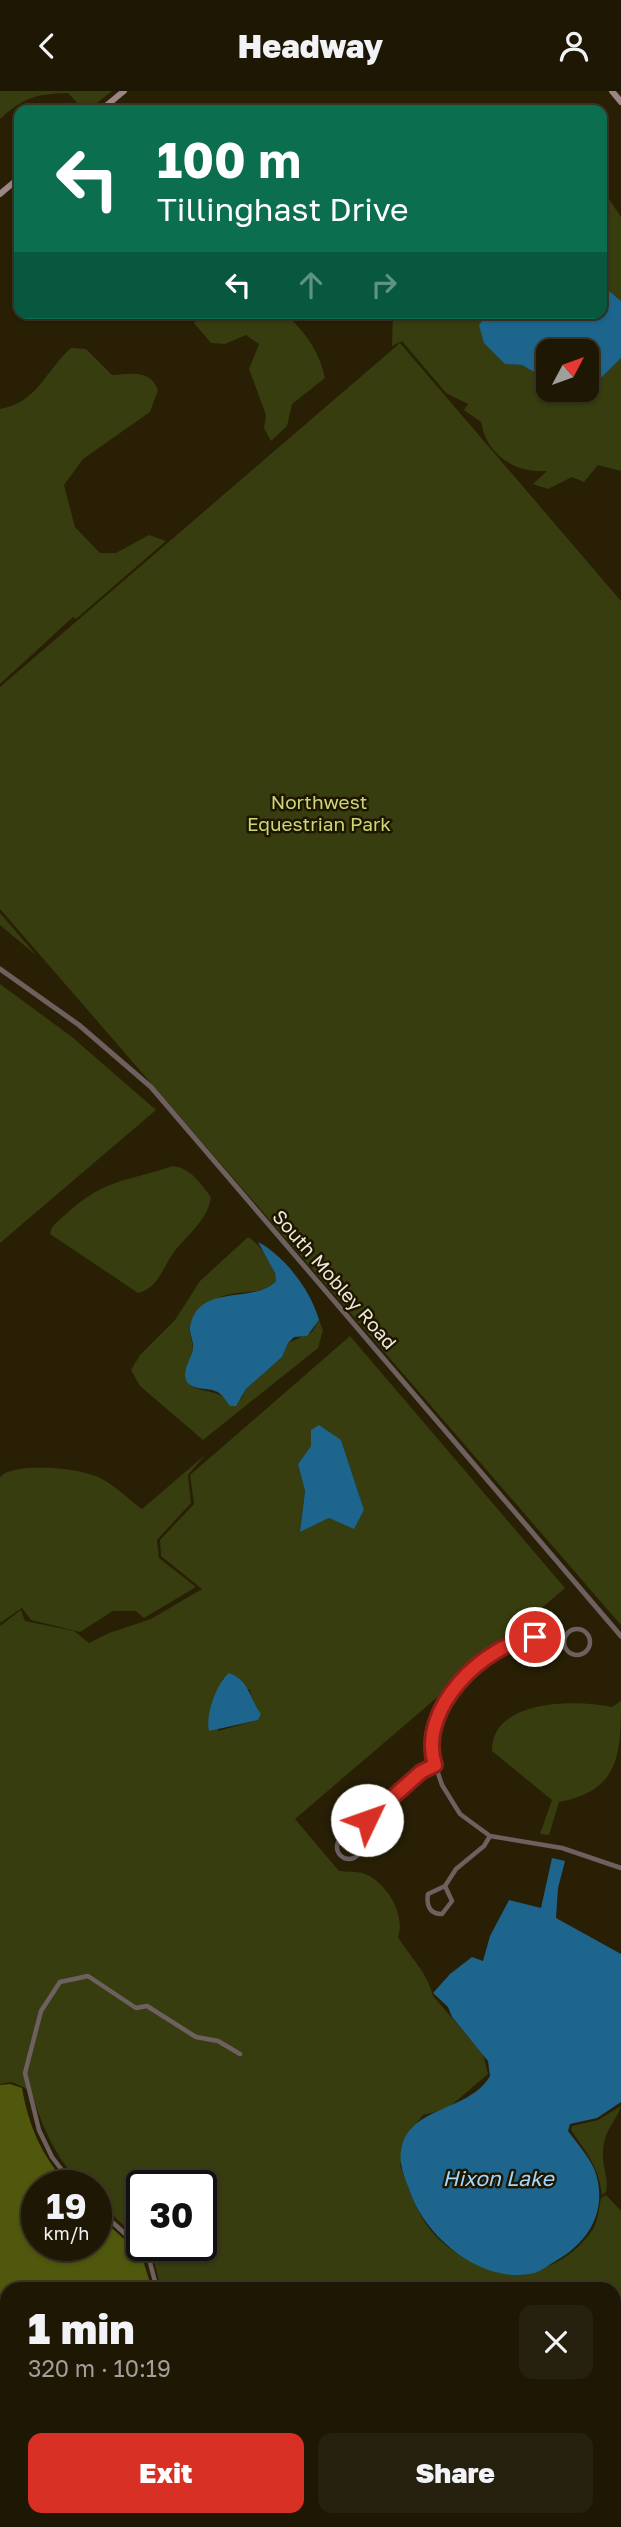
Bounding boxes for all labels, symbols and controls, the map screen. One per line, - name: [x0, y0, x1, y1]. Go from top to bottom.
- icon: back: [28, 27, 66, 65]
- text: Headway: [238, 27, 383, 65]
- icon: person: [555, 27, 593, 65]
- text: 100 m: [157, 130, 301, 189]
- icon: left: [42, 133, 133, 224]
- text: Tillinghast Drive: [157, 190, 409, 228]
- icon: left: [219, 266, 257, 304]
- icon: ahead: [292, 266, 330, 304]
- icon: right: [365, 266, 403, 304]
- north arrow: [536, 339, 598, 403]
- map controls: [536, 339, 599, 402]
- park label: Northwest Equestrian Park: [247, 790, 391, 835]
- street label: South Mobley Road: [268, 1205, 402, 1353]
- pin: [505, 1607, 565, 1667]
- icon: arrive: [516, 1618, 554, 1656]
- position arrow: [330, 1783, 404, 1857]
- water label: Hixon Lake: [442, 2165, 555, 2191]
- speed limit sign: 30: [126, 2170, 217, 2261]
- text: 19: [46, 2185, 87, 2227]
- text: km/h: [44, 2222, 89, 2244]
- text: 1 min: [28, 2303, 135, 2353]
- button: close: [519, 2305, 593, 2379]
- text: 320 m · 10:19: [28, 2354, 171, 2382]
- button: Exit: [28, 2433, 304, 2513]
- button: Share: [318, 2433, 593, 2513]

